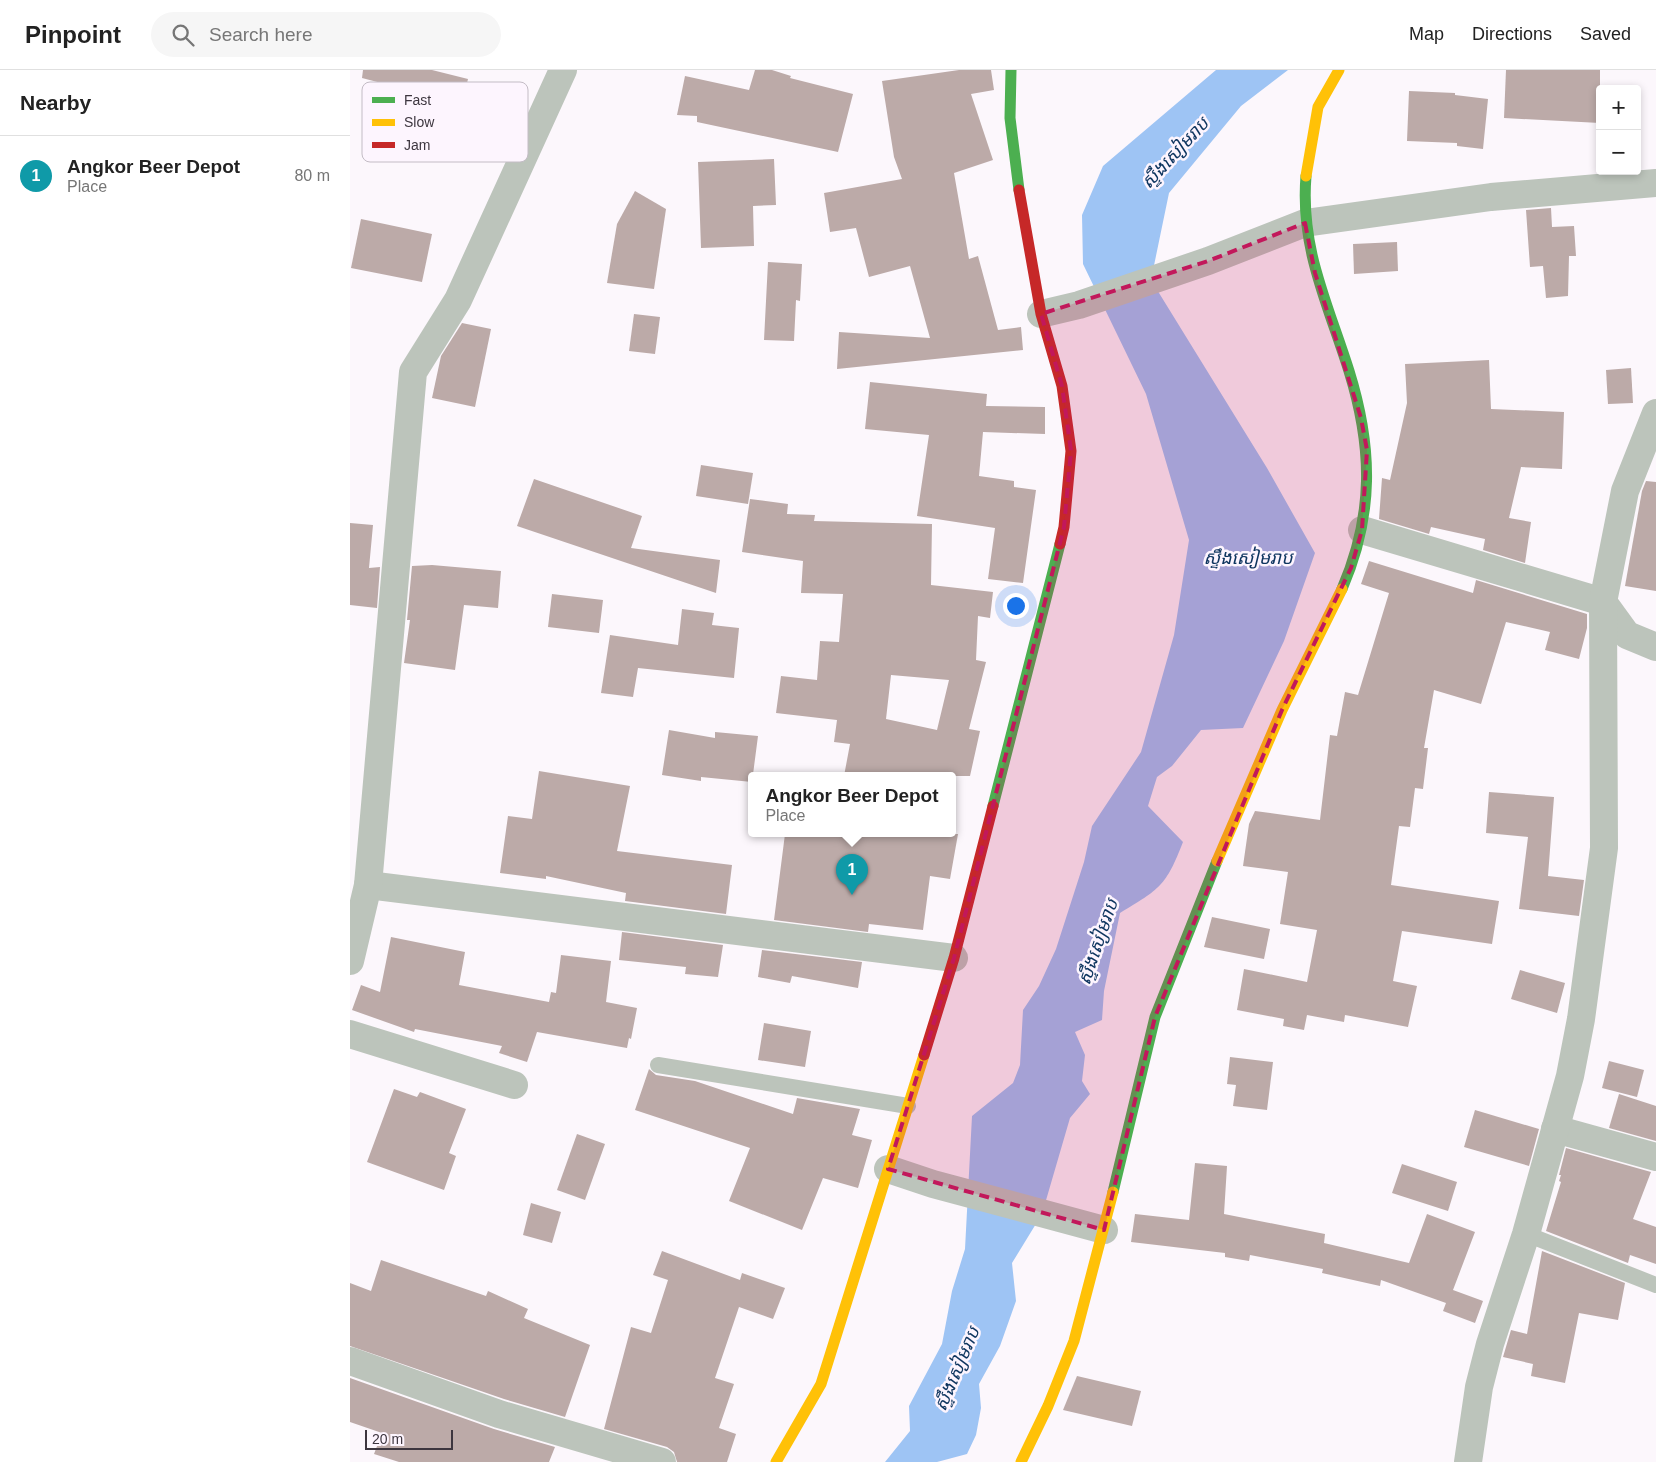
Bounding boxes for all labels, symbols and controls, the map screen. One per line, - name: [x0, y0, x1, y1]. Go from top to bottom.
- search box: [151, 12, 501, 57]
- text: Pinpoint: [25, 21, 121, 48]
- icon: search: [169, 21, 197, 49]
- text: Search here: [209, 24, 313, 45]
- text: Map: [1409, 24, 1444, 44]
- text: Directions: [1472, 24, 1552, 44]
- text: Saved: [1580, 24, 1631, 44]
- legend: [362, 82, 528, 162]
- map controls: [1596, 85, 1641, 175]
- button: +: [1596, 85, 1641, 130]
- text: Nearby: [20, 91, 91, 114]
- text: Fast: [404, 92, 431, 108]
- water label: ស្ទឹងសៀមរាប: [1136, 111, 1215, 193]
- text: Slow: [404, 114, 435, 130]
- button: −: [1596, 130, 1641, 175]
- text: Jam: [404, 137, 430, 153]
- text: Angkor Beer Depot: [67, 156, 240, 177]
- text: 1: [32, 167, 40, 184]
- text: 80 m: [294, 167, 330, 184]
- text: Place: [67, 178, 107, 195]
- water label: ស្ទឹងសៀមរាប: [1203, 546, 1294, 569]
- your location: [1003, 593, 1029, 619]
- popup: [748, 772, 956, 837]
- text: Angkor Beer Depot: [765, 785, 939, 806]
- text: Place: [765, 807, 805, 824]
- pin: 1: [836, 854, 868, 895]
- water label: ស្ទឹងសៀមរាប: [1072, 894, 1124, 988]
- water label: ស្ទឹងសៀមរាប: [929, 1322, 986, 1415]
- scale bar: [365, 1427, 452, 1450]
- text: 20 m: [372, 1431, 403, 1447]

